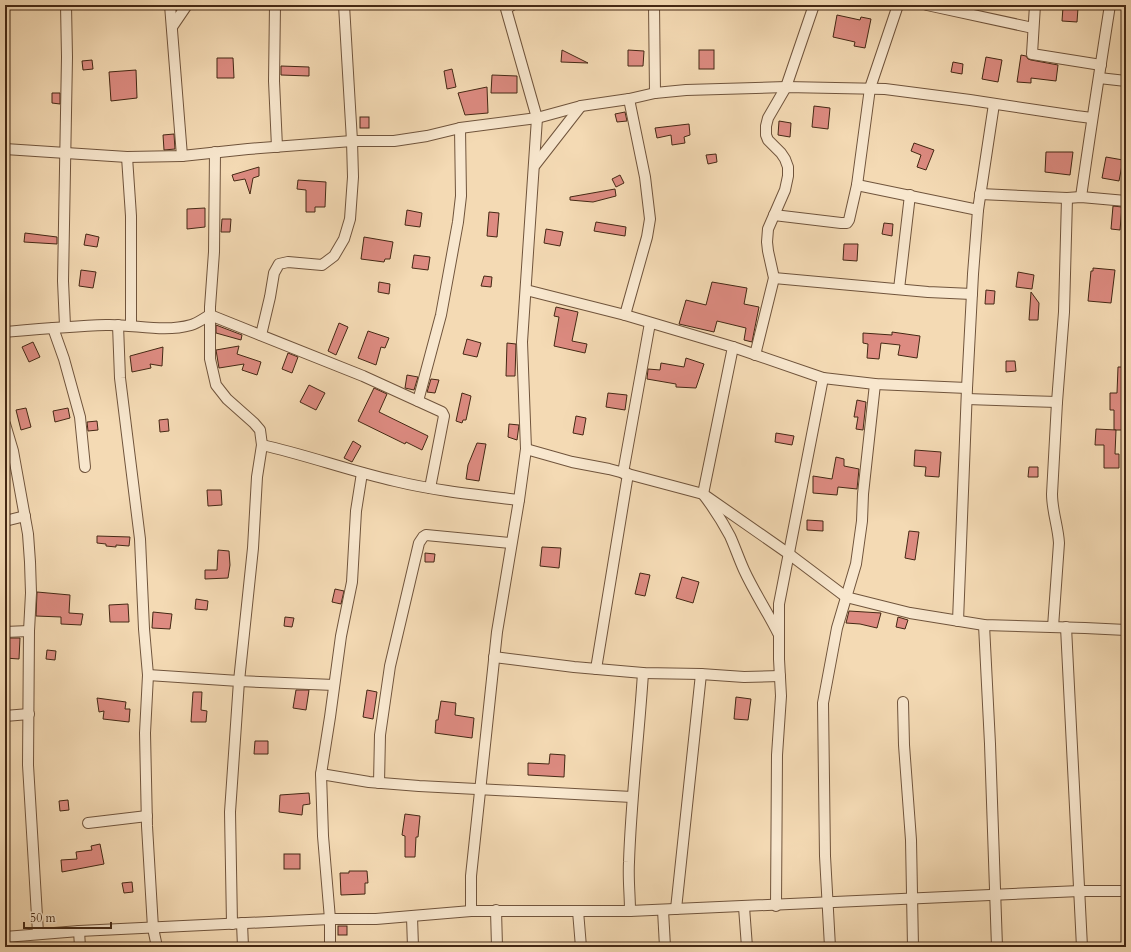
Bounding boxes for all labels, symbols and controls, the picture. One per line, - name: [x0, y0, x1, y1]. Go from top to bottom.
- scale bar: [24, 904, 111, 930]
- text: 50 m: [30, 910, 57, 926]

